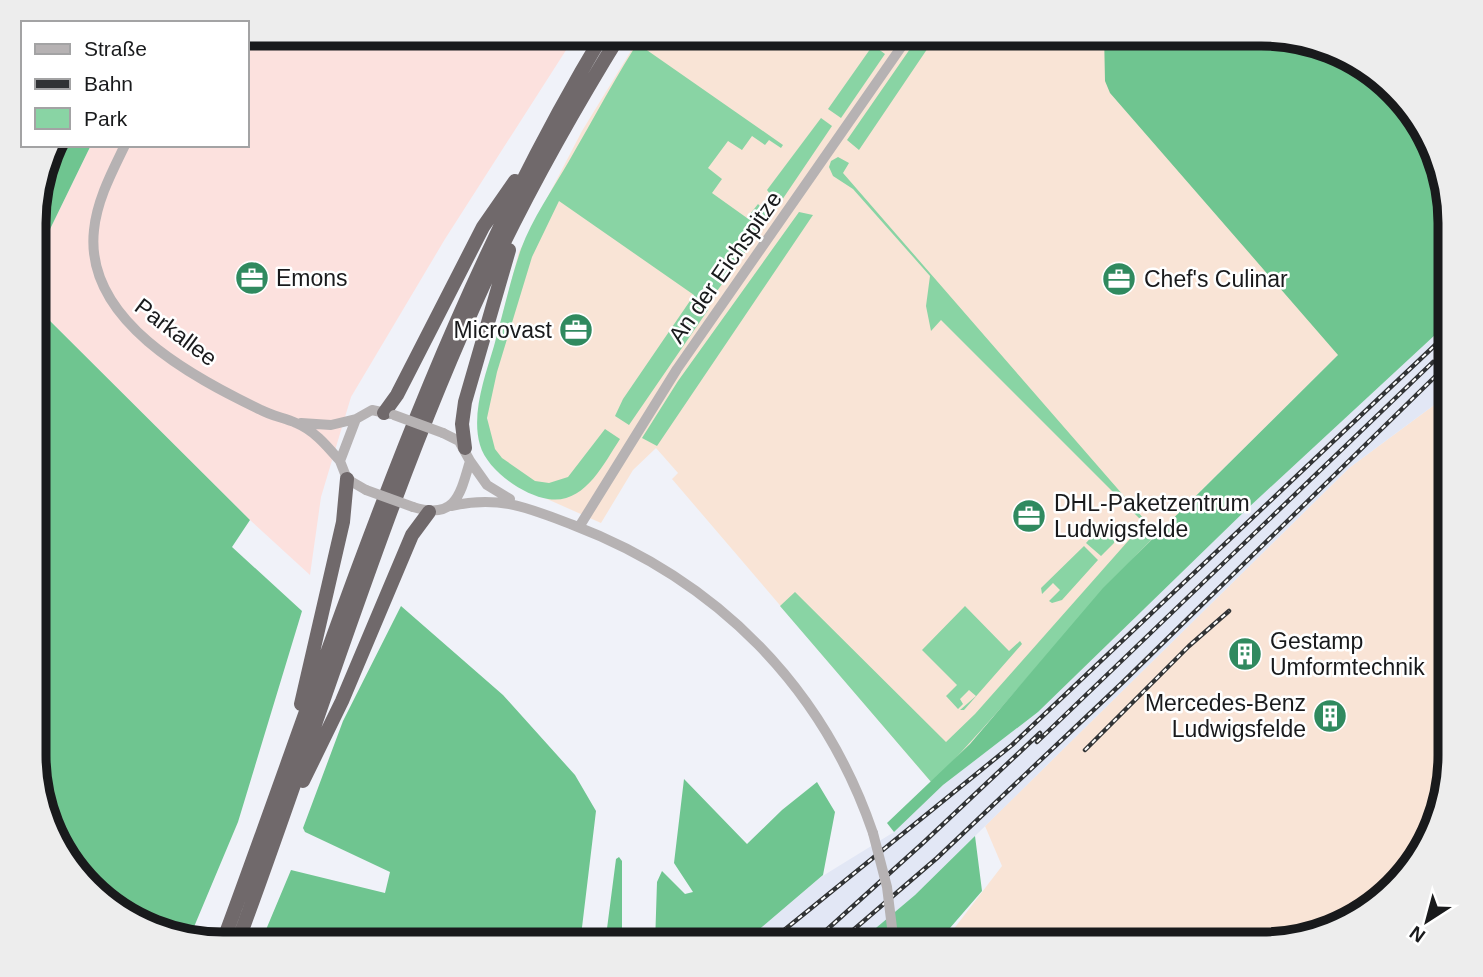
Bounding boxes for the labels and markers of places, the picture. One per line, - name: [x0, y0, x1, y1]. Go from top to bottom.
- office icon: Emons: [233, 259, 271, 297]
- office icon: Chef's Culinar: [1100, 260, 1138, 298]
- place label: Emons: [276, 265, 348, 291]
- place label: Chef's Culinar: [1144, 266, 1288, 292]
- office icon: Microvast: [557, 311, 595, 349]
- place label: Microvast: [454, 317, 553, 343]
- place label: DHL-Paketzentrum Ludwigsfelde: [1054, 490, 1250, 542]
- office icon: DHL-Paketzentrum Ludwigsfelde: [1010, 497, 1048, 535]
- place label: Gestamp Umformtechnik: [1270, 628, 1425, 680]
- building icon: Gestamp Umformtechnik: [1226, 635, 1264, 673]
- place label: Mercedes-Benz Ludwigsfelde: [1145, 690, 1306, 742]
- building icon: Mercedes-Benz Ludwigsfelde: [1311, 697, 1349, 735]

